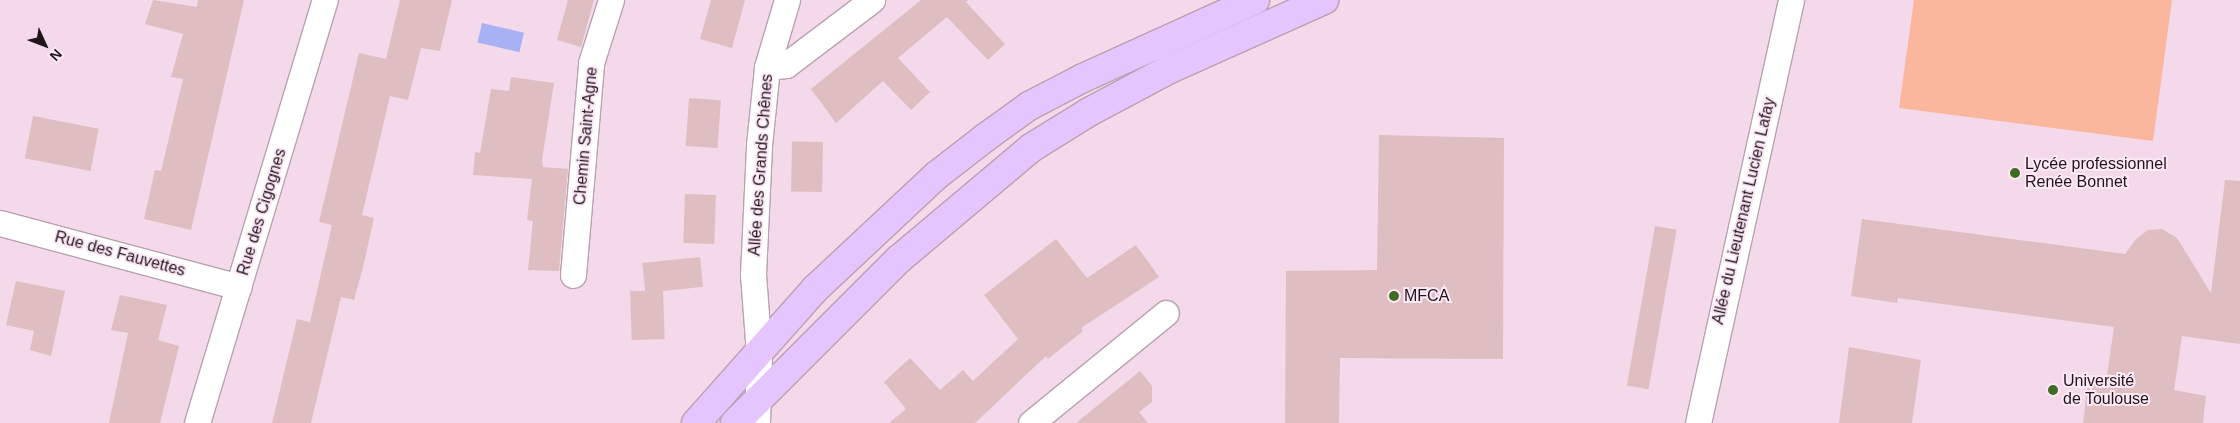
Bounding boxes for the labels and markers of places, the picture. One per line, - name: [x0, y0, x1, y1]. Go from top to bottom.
- place label: Lycée professionnel Renée Bonnet: [2025, 154, 2167, 192]
- marker: Lycée professionnel Renée Bonnet: [2009, 167, 2021, 179]
- place label: MFCA: [1404, 286, 1449, 306]
- marker: MFCA: [1388, 290, 1400, 302]
- place label: Université de Toulouse: [2063, 371, 2149, 409]
- marker: Université de Toulouse: [2047, 384, 2059, 396]

